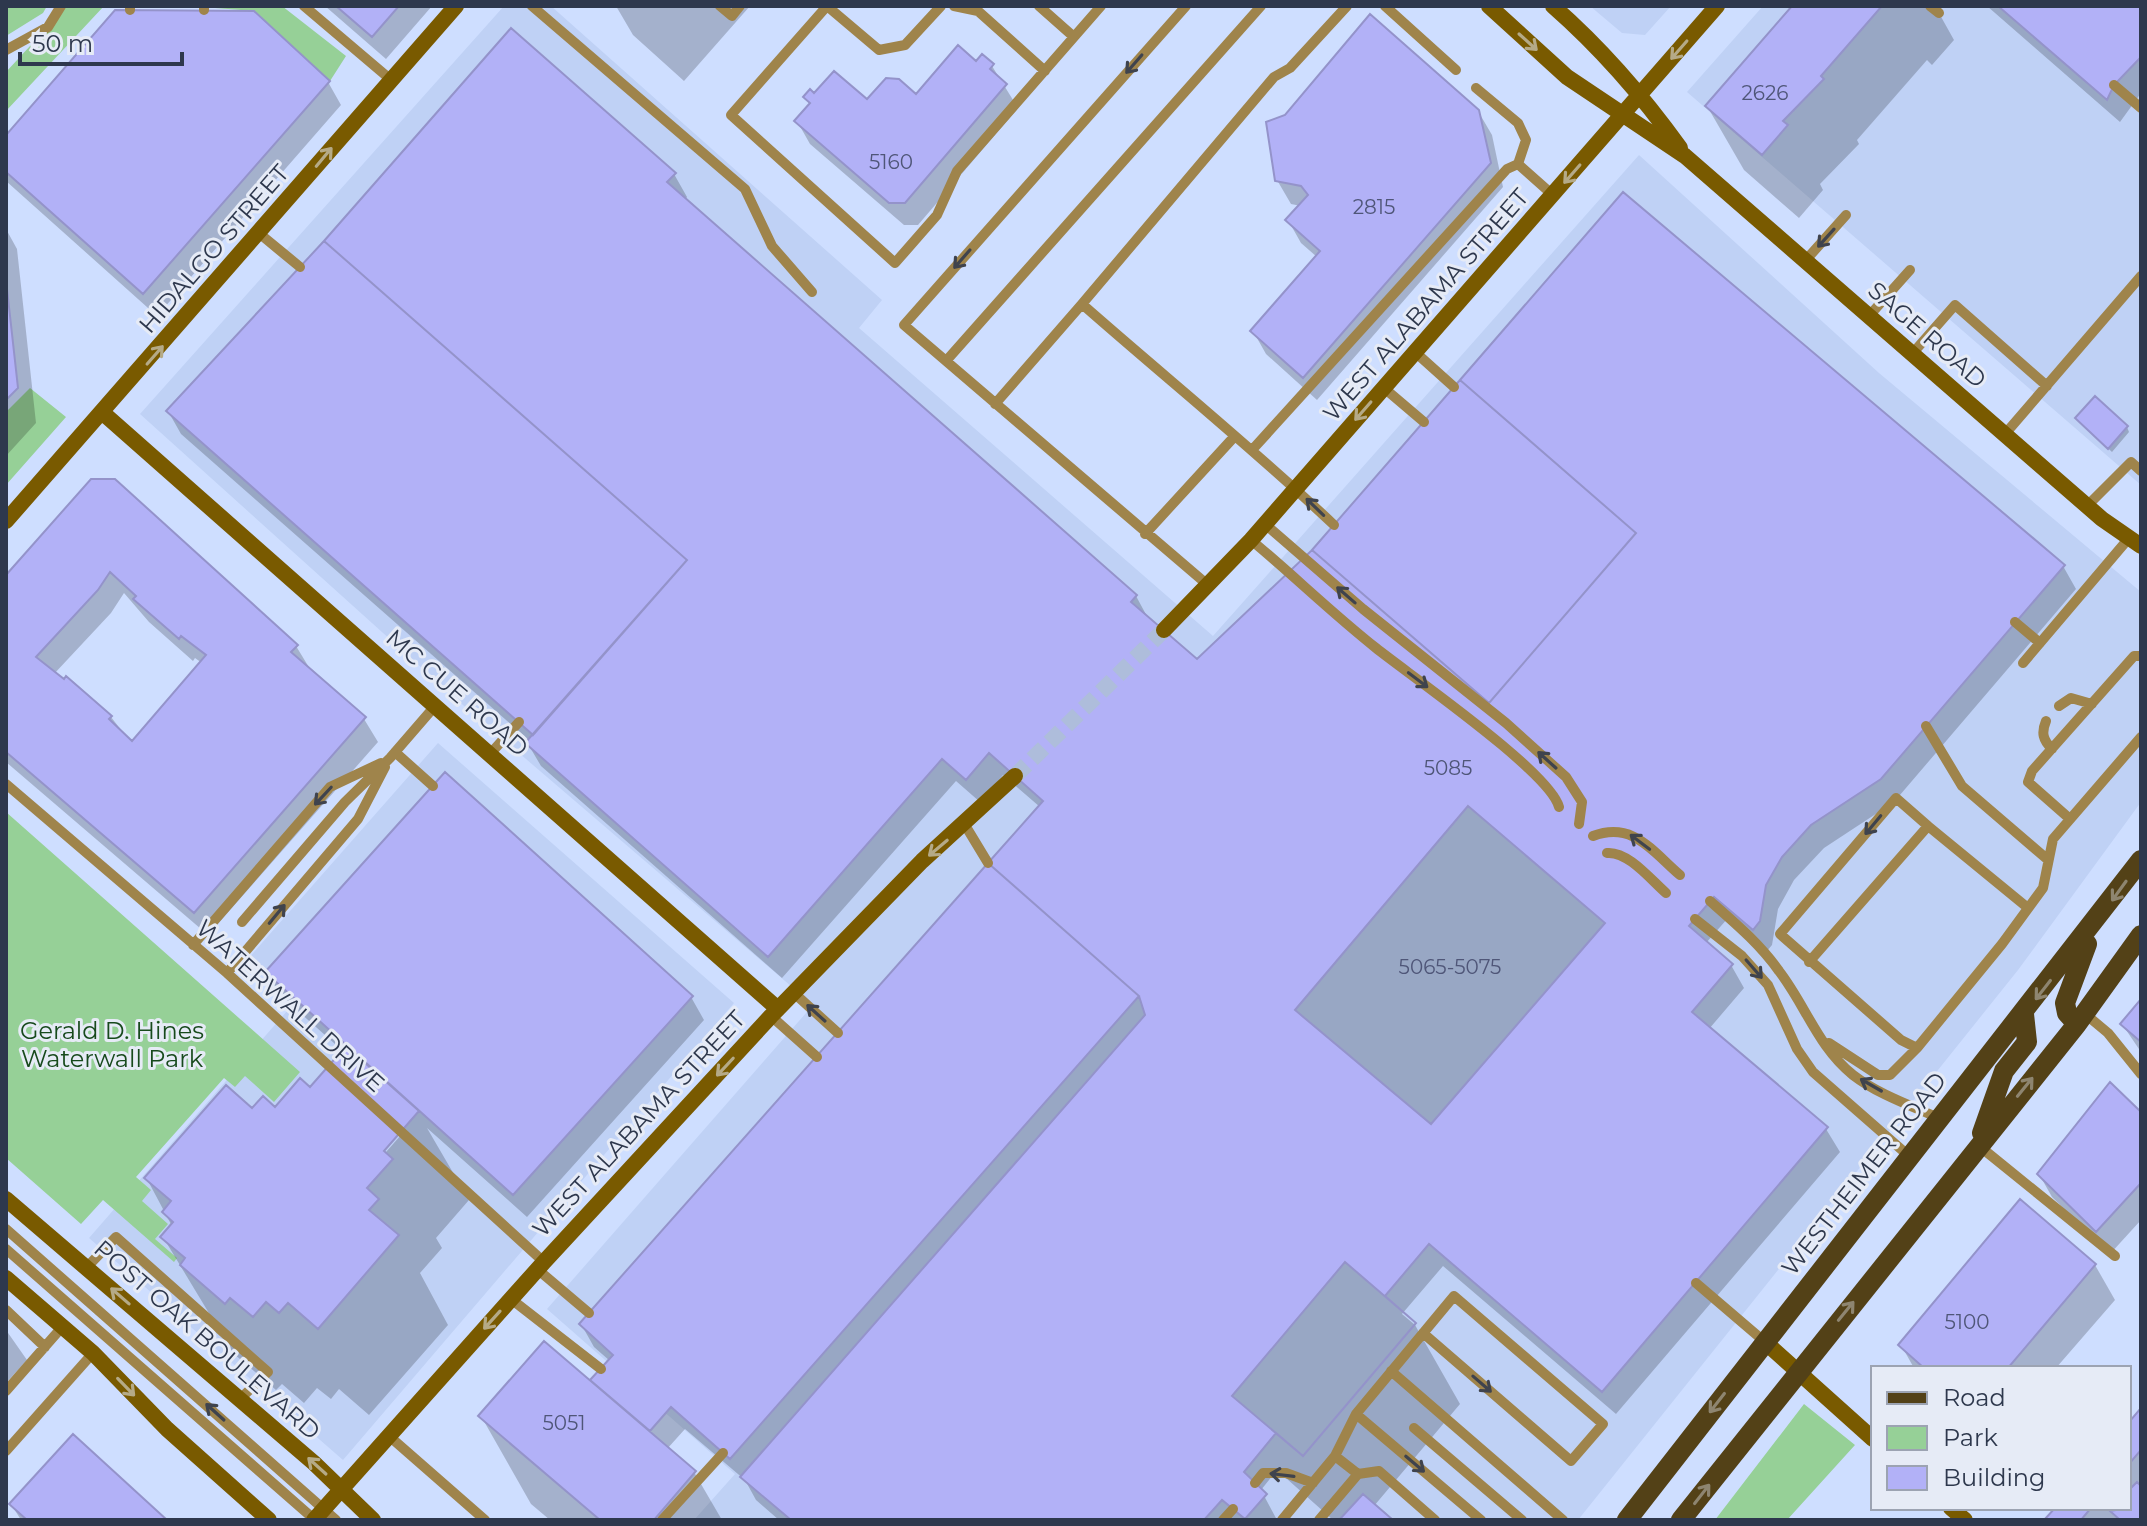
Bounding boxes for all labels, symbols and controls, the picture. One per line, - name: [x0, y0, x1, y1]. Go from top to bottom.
- scale bar: [20, 16, 182, 66]
- text: 50 m: [32, 29, 93, 58]
- one-way arrow: [1518, 32, 1538, 51]
- one-way arrow: [1670, 39, 1688, 60]
- one-way arrow: [1126, 54, 1144, 74]
- house number: 2626: [1742, 81, 1789, 105]
- one-way arrow: [315, 148, 333, 168]
- house number: 5160: [869, 150, 913, 174]
- street label: HIDALGO STREET: [133, 158, 295, 339]
- one-way arrow: [1564, 164, 1582, 184]
- street label: WEST ALABAMA STREET: [1317, 182, 1535, 427]
- house number: 2815: [1353, 195, 1395, 219]
- one-way arrow: [1817, 228, 1835, 248]
- one-way arrow: [954, 249, 972, 269]
- street label: SAGE ROAD: [1862, 275, 1992, 394]
- one-way arrow: [146, 345, 164, 365]
- one-way arrow: [1355, 401, 1373, 421]
- one-way arrow: [1306, 498, 1325, 517]
- one-way arrow: [1337, 586, 1357, 604]
- street label: MC CUE ROAD: [380, 623, 534, 762]
- one-way arrow: [1407, 671, 1428, 688]
- one-way arrow: [1537, 750, 1557, 769]
- house number: 5085: [1424, 756, 1472, 780]
- one-way arrow: [313, 786, 332, 806]
- one-way arrow: [1864, 815, 1882, 835]
- one-way arrow: [1630, 834, 1652, 851]
- one-way arrow: [928, 839, 948, 857]
- one-way arrow: [2110, 879, 2127, 901]
- one-way arrow: [268, 904, 286, 924]
- street label: WATERWALL DRIVE: [190, 913, 390, 1098]
- house number: 5065-5075: [1399, 955, 1501, 979]
- one-way arrow: [1745, 959, 1763, 979]
- one-way arrow: [2034, 979, 2051, 1000]
- street label: WEST ALABAMA STREET: [526, 1004, 751, 1243]
- one-way arrow: [806, 1004, 826, 1023]
- park label: Gerald D. Hines Waterwall Park: [20, 1016, 204, 1073]
- one-way arrow: [716, 1056, 734, 1076]
- street label: WESTHEIMER ROAD: [1775, 1066, 1952, 1281]
- one-way arrow: [1860, 1077, 1883, 1093]
- one-way arrow: [2017, 1077, 2034, 1098]
- street label: POST OAK BOULEVARD: [88, 1234, 326, 1446]
- one-way arrow: [111, 1287, 131, 1305]
- one-way arrow: [1838, 1301, 1855, 1322]
- one-way arrow: [483, 1309, 501, 1329]
- house number: 5100: [1944, 1310, 1990, 1334]
- legend: [1871, 1366, 2131, 1510]
- one-way arrow: [1471, 1375, 1492, 1393]
- one-way arrow: [116, 1377, 135, 1396]
- text: Road: [1943, 1383, 2006, 1412]
- one-way arrow: [1709, 1392, 1726, 1414]
- one-way arrow: [206, 1403, 226, 1421]
- house number: 5051: [542, 1411, 586, 1435]
- text: Park: [1943, 1423, 1998, 1452]
- one-way arrow: [1405, 1455, 1425, 1473]
- one-way arrow: [307, 1458, 327, 1476]
- text: Building: [1943, 1463, 2046, 1492]
- one-way arrow: [1269, 1467, 1296, 1482]
- one-way arrow: [1693, 1484, 1710, 1505]

